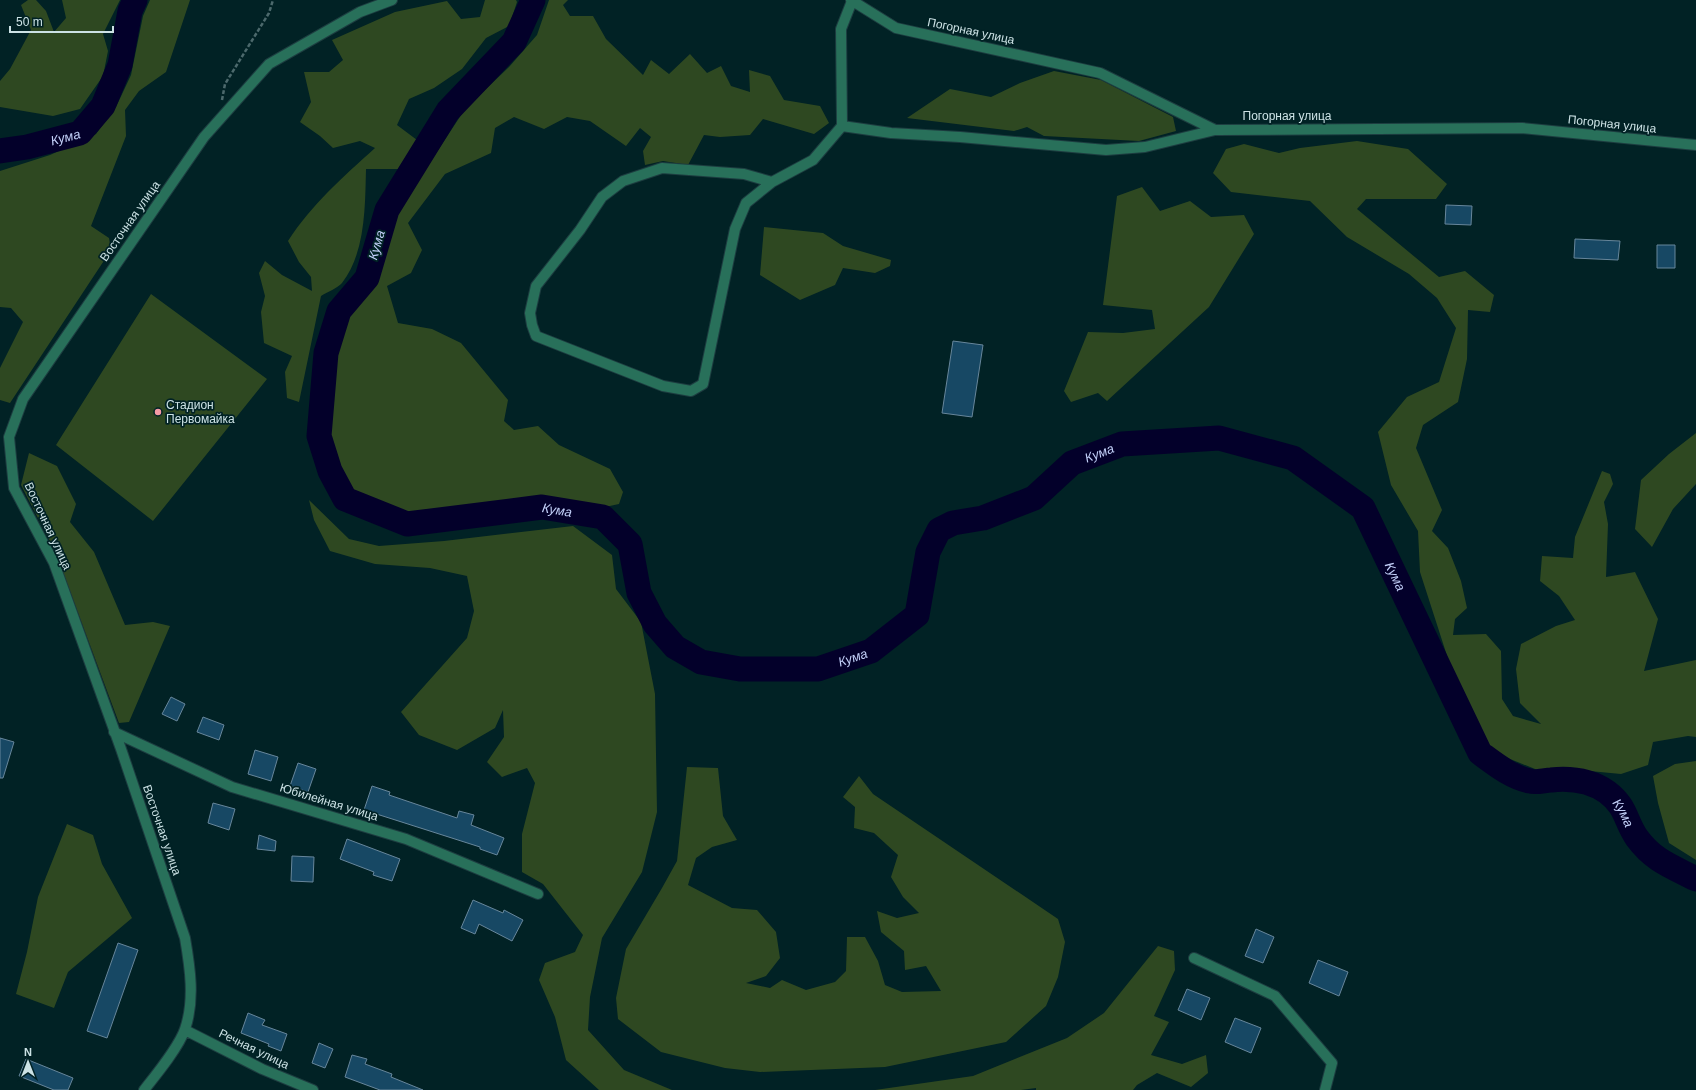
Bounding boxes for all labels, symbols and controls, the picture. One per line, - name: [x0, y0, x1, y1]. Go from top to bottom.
- scale bar: [10, 8, 113, 34]
- text: 50 m: [16, 15, 43, 29]
- street label: Погорная улица: [926, 15, 1016, 47]
- street label: Погорная улица: [1243, 109, 1332, 123]
- street label: Погорная улица: [1567, 112, 1657, 136]
- water label: Кума: [49, 126, 82, 148]
- street label: Восточная улица: [97, 178, 163, 264]
- water label: Кума: [365, 229, 388, 262]
- place label: Стадион Первомайка: [166, 398, 235, 426]
- marker: Стадион Первомайка: [153, 407, 163, 417]
- water label: Кума: [1083, 441, 1116, 466]
- street label: Восточная улица: [22, 480, 75, 572]
- water label: Кума: [541, 500, 573, 520]
- water label: Кума: [1382, 560, 1408, 593]
- water label: Кума: [836, 646, 869, 670]
- street label: Юбилейная улица: [278, 780, 380, 824]
- street label: Восточная улица: [140, 783, 184, 877]
- water label: Кума: [1610, 796, 1637, 829]
- street label: Речная улица: [217, 1026, 292, 1072]
- north arrow: [8, 1042, 48, 1082]
- text: N: [24, 1046, 32, 1058]

